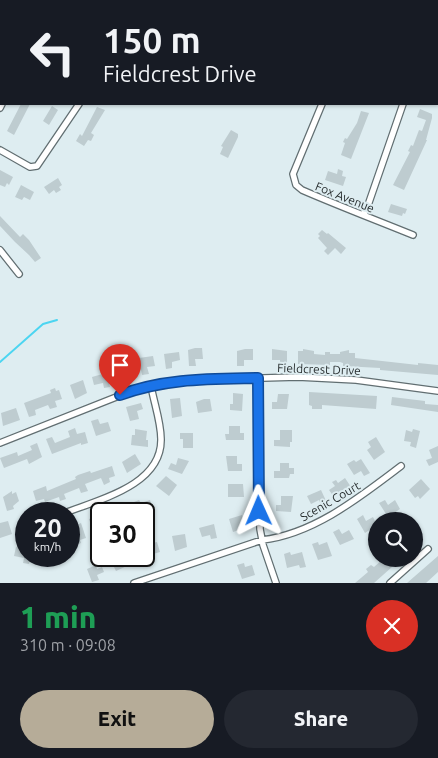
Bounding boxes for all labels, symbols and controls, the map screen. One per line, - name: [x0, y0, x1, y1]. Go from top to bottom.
- icon: left: [20, 20, 85, 85]
- text: 150 m: [103, 20, 201, 60]
- text: Fieldcrest Drive: [103, 61, 257, 86]
- street label: Fox Avenue: [314, 179, 376, 215]
- pin: [99, 344, 141, 395]
- icon: arrive: [106, 351, 134, 379]
- street label: Fieldcrest Drive: [277, 361, 361, 377]
- street label: Scenic Court: [298, 478, 363, 523]
- position arrow: [232, 484, 284, 536]
- speed limit sign: 30: [90, 502, 155, 567]
- map controls: [368, 512, 423, 567]
- button: search: [368, 512, 423, 567]
- text: 20: [33, 514, 62, 542]
- text: km/h: [34, 540, 61, 553]
- text: 1 min: [20, 600, 96, 634]
- button: close: [366, 600, 418, 652]
- text: 310 m · 09:08: [20, 636, 116, 654]
- button: Exit: [20, 690, 214, 748]
- button: Share: [224, 690, 418, 748]

